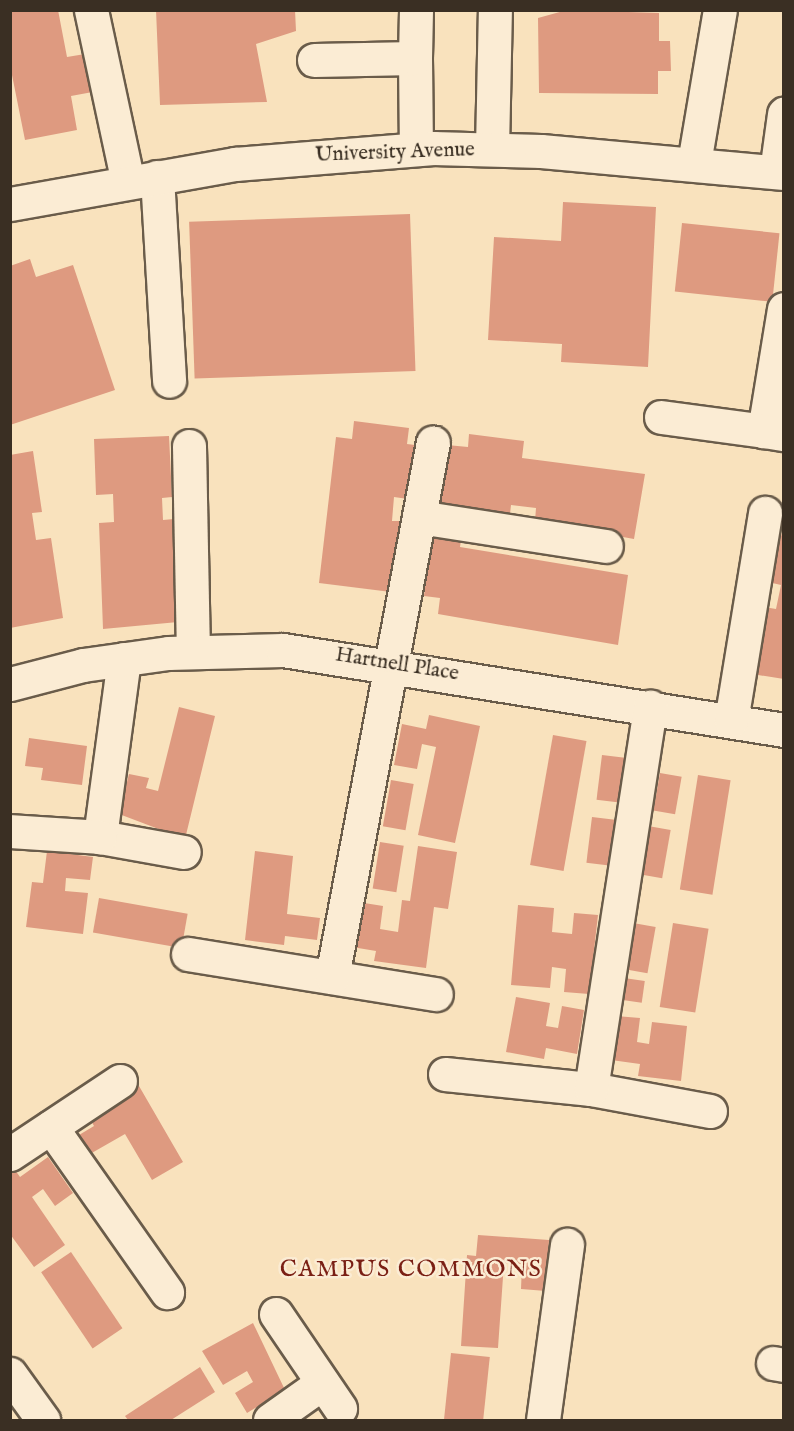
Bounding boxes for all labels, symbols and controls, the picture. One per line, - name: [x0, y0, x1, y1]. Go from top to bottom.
- street label: University Avenue: [315, 138, 475, 168]
- street label: Hartnell Place: [334, 643, 460, 687]
- district label: CAMPUS COMMONS: [280, 1256, 542, 1284]

